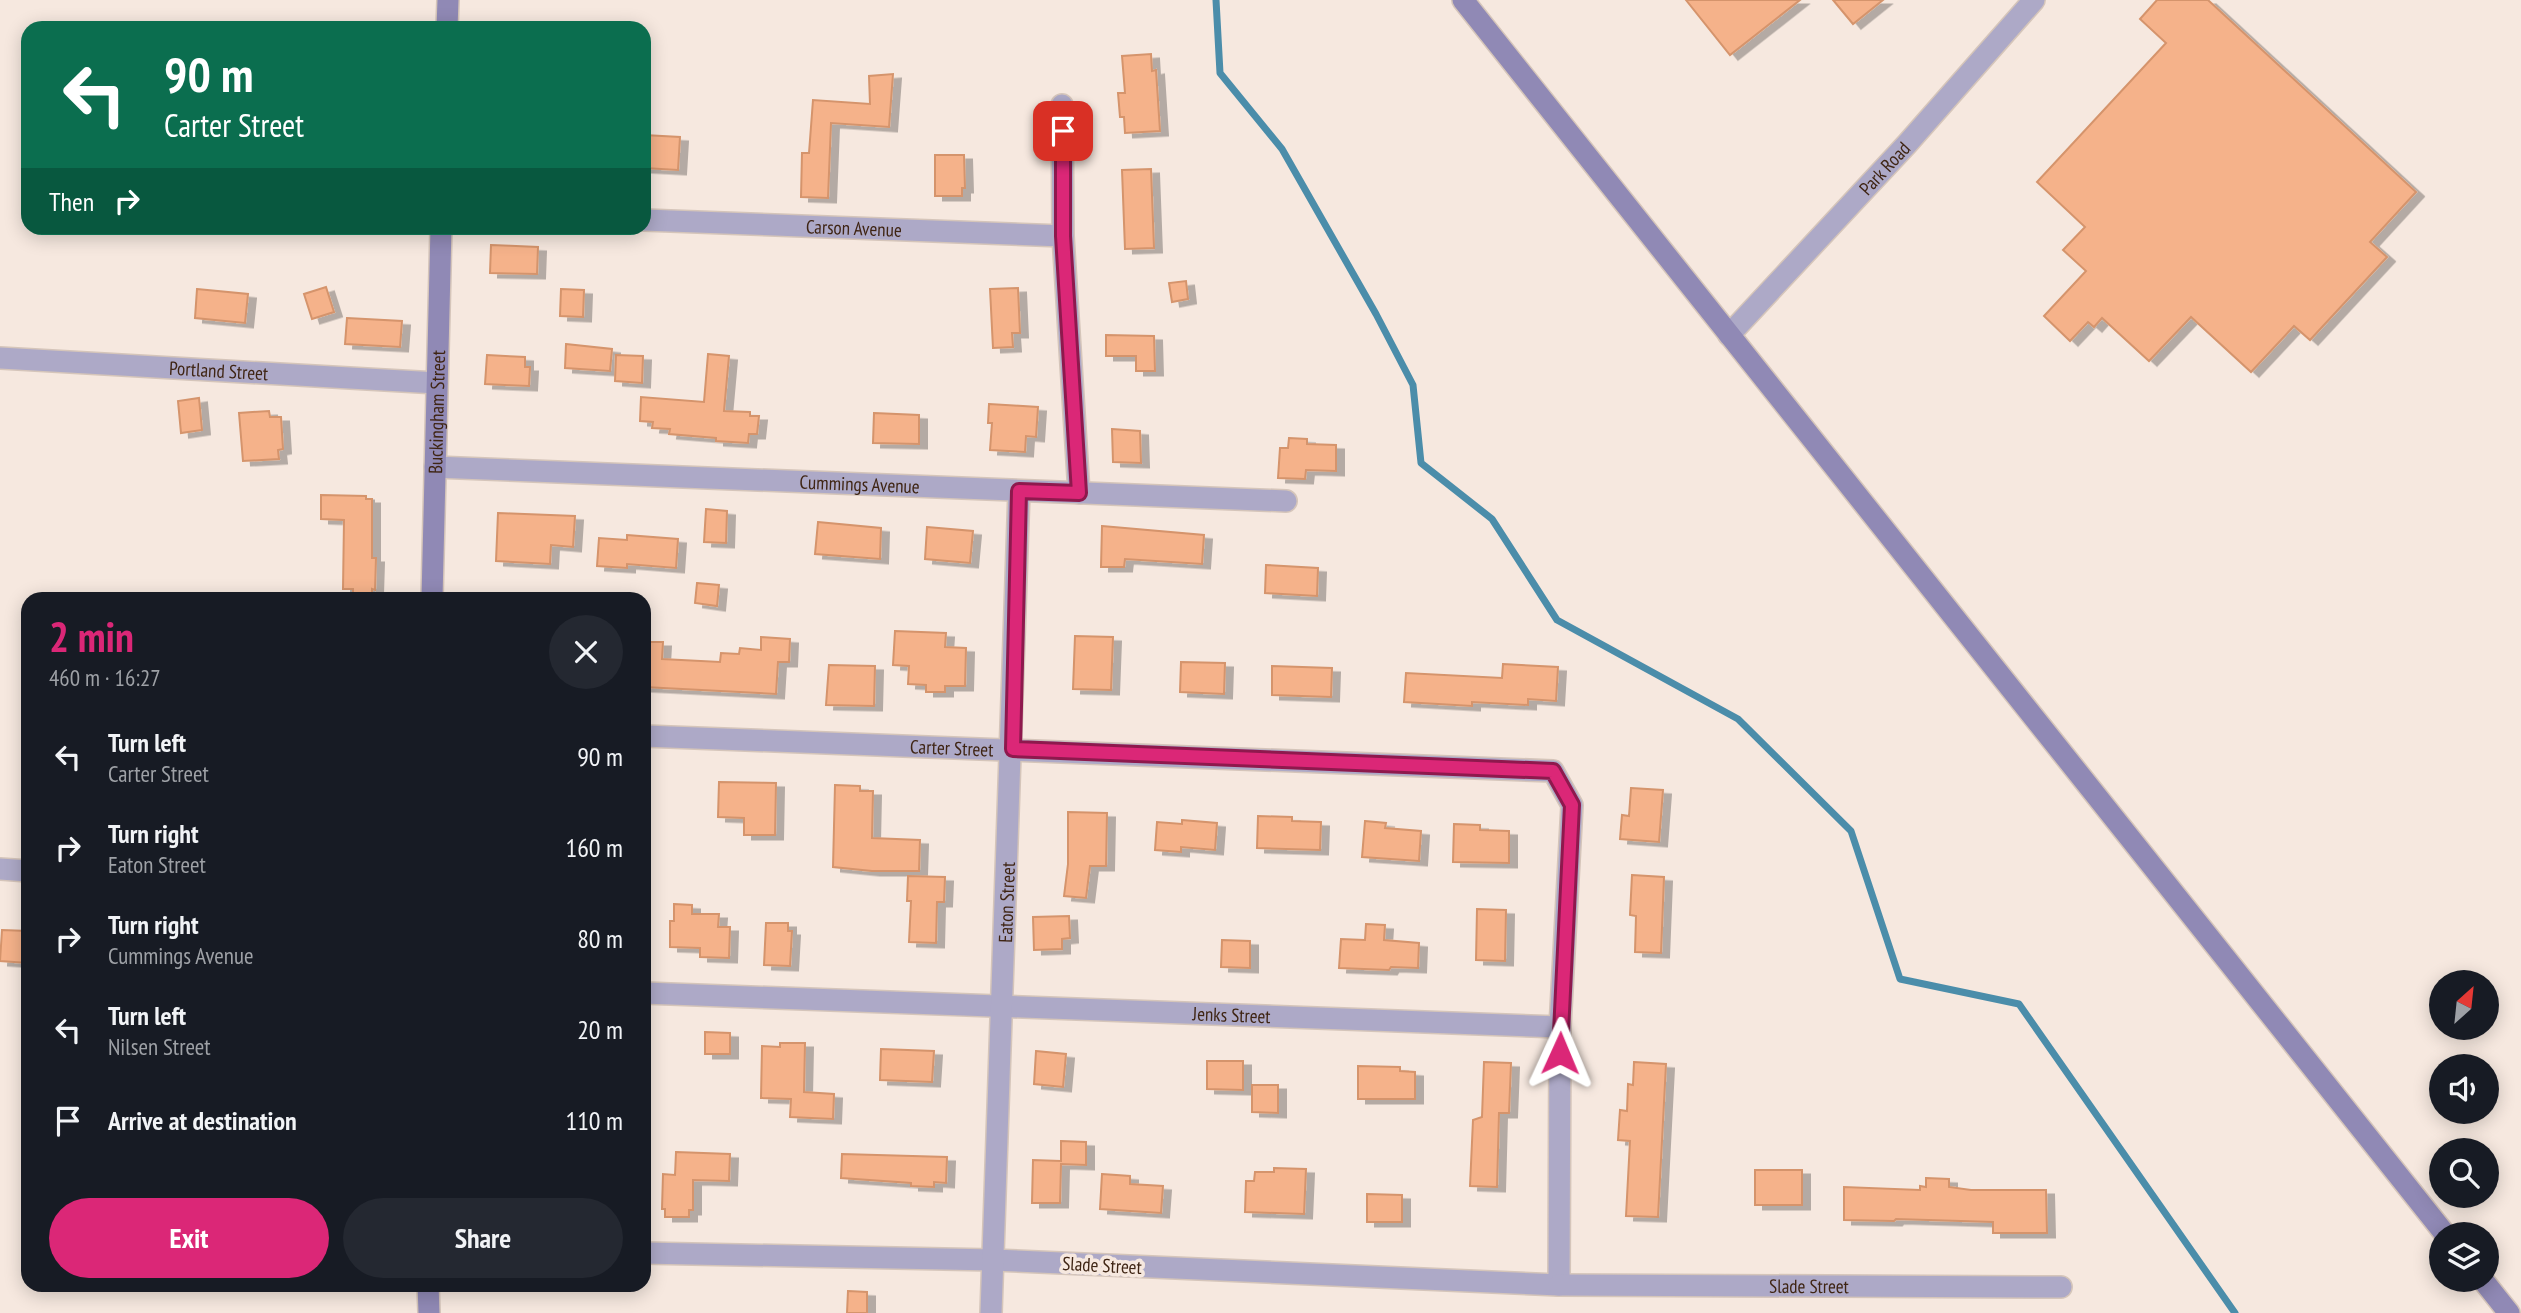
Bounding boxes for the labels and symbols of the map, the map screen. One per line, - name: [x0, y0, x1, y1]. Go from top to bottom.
- pin: [1033, 101, 1093, 161]
- street label: Park Road: [1854, 137, 1915, 200]
- street label: Carson Avenue: [805, 214, 902, 242]
- street label: Buckingham Street: [423, 349, 450, 474]
- street label: Portland Street: [168, 356, 270, 385]
- street label: Cummings Avenue: [799, 470, 920, 498]
- street label: Carter Street: [910, 734, 995, 761]
- street label: Eaton Street: [993, 861, 1020, 943]
- north arrow: [2429, 970, 2499, 1040]
- street label: Jenks Street: [1191, 1001, 1272, 1028]
- position arrow: [1523, 1016, 1597, 1090]
- street label: Slade Street: [1062, 1251, 1143, 1279]
- street label: Slade Street: [1769, 1274, 1850, 1298]

